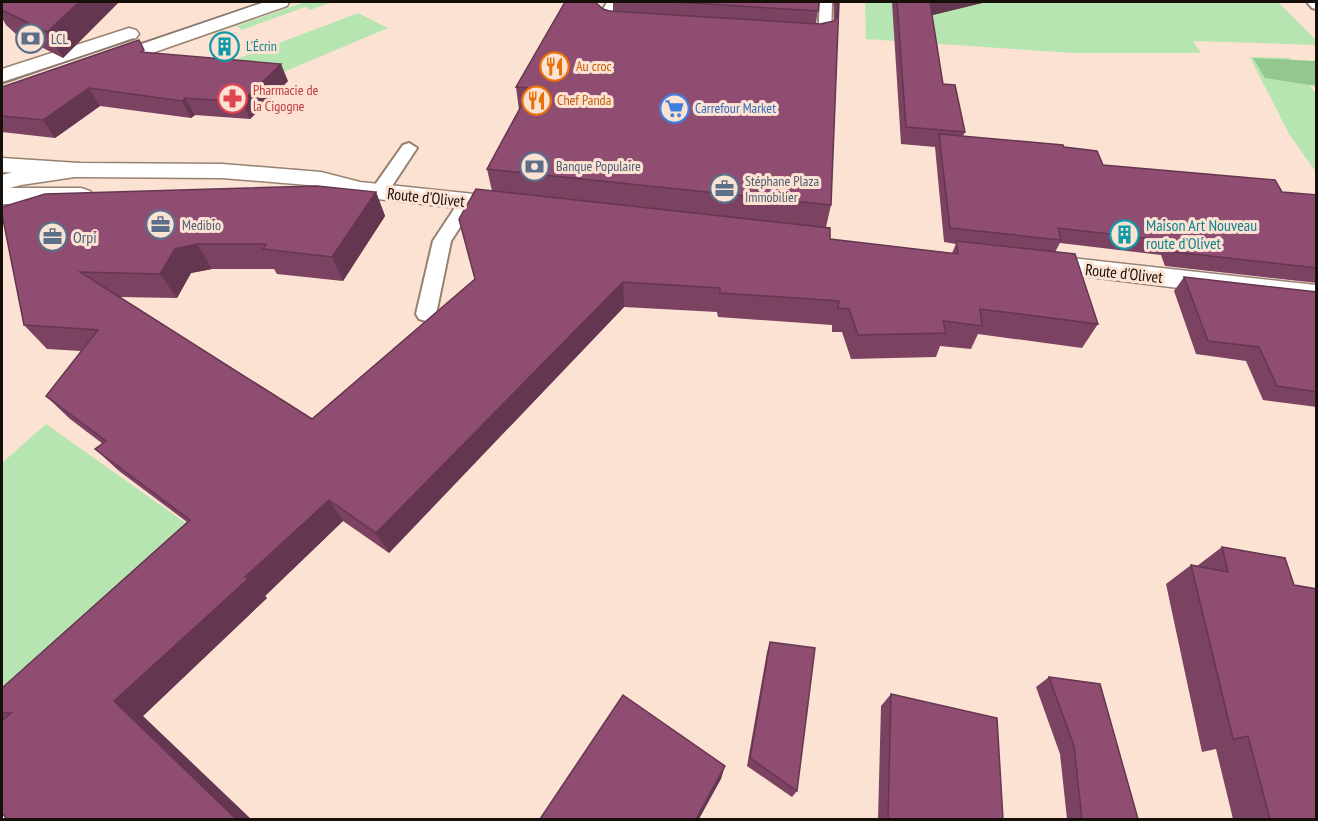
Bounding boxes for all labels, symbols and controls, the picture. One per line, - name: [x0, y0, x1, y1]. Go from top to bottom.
- bank icon: LCL: [14, 23, 46, 55]
- place label: LCL: [51, 30, 68, 48]
- building icon: L'Écrin: [209, 30, 241, 62]
- place label: L'Écrin: [246, 37, 277, 55]
- restaurant icon: Au croc: [539, 50, 571, 82]
- place label: Au croc: [576, 57, 612, 75]
- place label: Pharmacie de la Cigogne: [253, 81, 318, 115]
- pharmacy icon: Pharmacie de la Cigogne: [216, 82, 248, 114]
- restaurant icon: Chef Panda: [520, 84, 552, 116]
- place label: Chef Panda: [557, 91, 611, 109]
- supermarket icon: Carrefour Market: [658, 92, 690, 124]
- place label: Carrefour Market: [695, 99, 776, 117]
- bank icon: Banque Populaire: [519, 150, 551, 182]
- place label: Banque Populaire: [556, 157, 641, 175]
- place label: Stéphane Plaza Immobilier: [745, 172, 819, 206]
- office icon: Stéphane Plaza Immobilier: [708, 173, 740, 205]
- street label: Route d'Olivet: [386, 183, 466, 211]
- office icon: Medibio: [145, 209, 177, 241]
- place label: Maison Art Nouveau route d'Olivet: [1146, 215, 1257, 253]
- place label: Medibio: [182, 216, 221, 234]
- building icon: Maison Art Nouveau route d'Olivet: [1109, 218, 1141, 250]
- office icon: Orpi: [36, 221, 68, 253]
- place label: Orpi: [73, 227, 97, 247]
- street label: Route d'Olivet: [1084, 259, 1164, 287]

